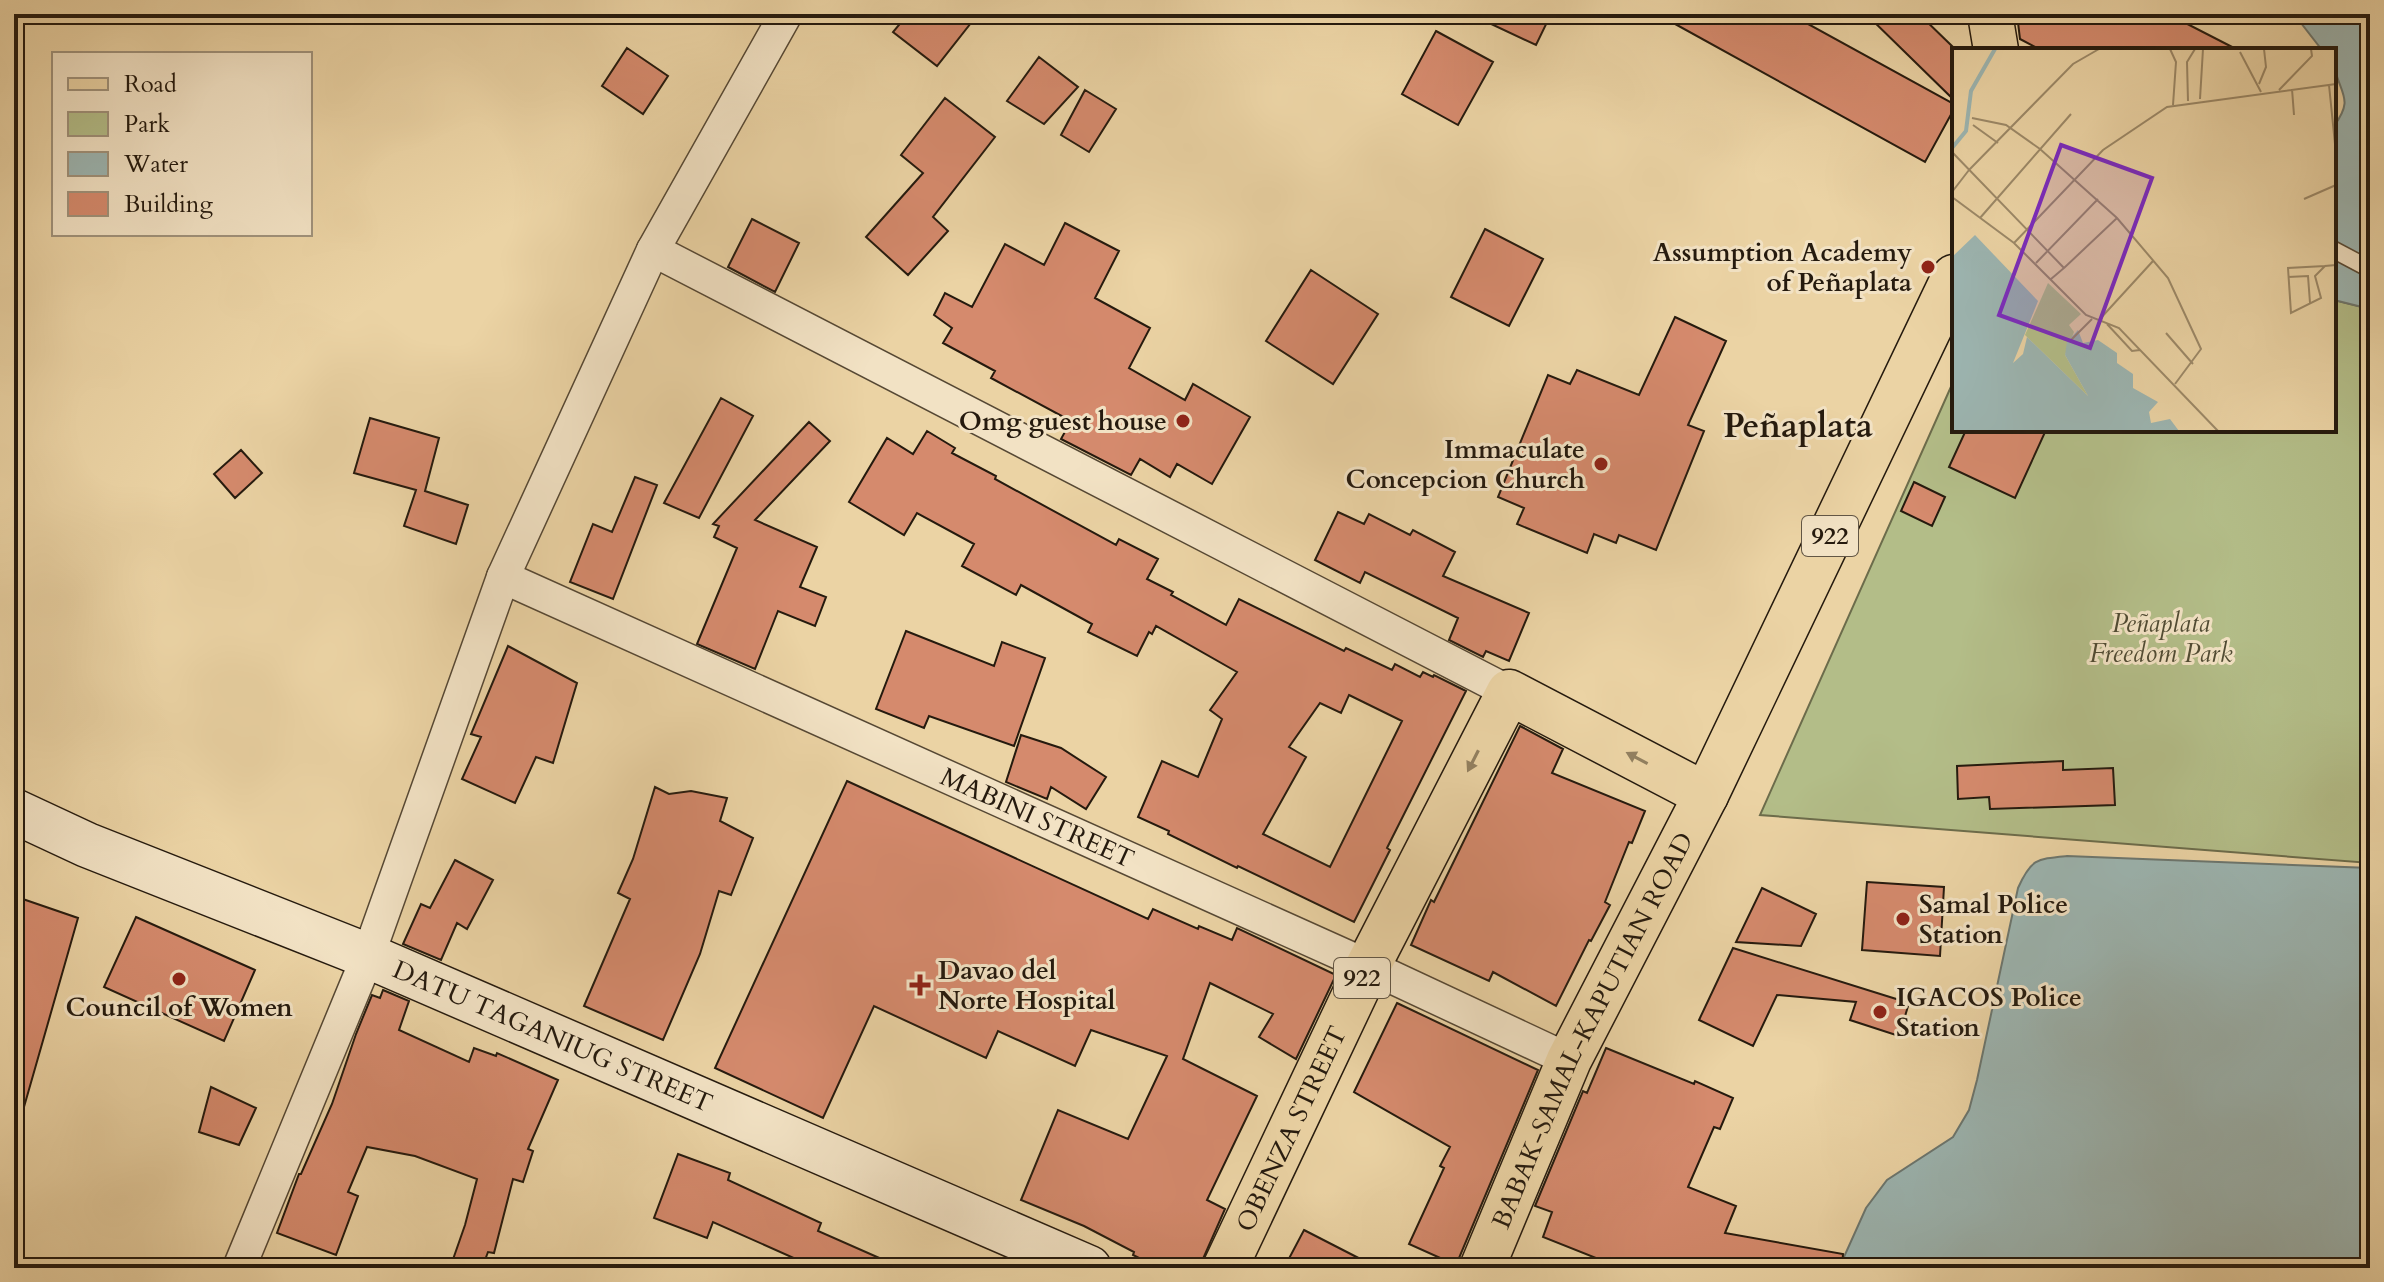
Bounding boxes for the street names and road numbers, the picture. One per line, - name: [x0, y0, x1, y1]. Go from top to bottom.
- road number: 922: [1802, 516, 1858, 556]
- street label: MABINI STREET: [935, 759, 1140, 876]
- street label: BABAK-SAMAL-KAPUTIAN ROAD: [1483, 826, 1701, 1234]
- street label: DATU TAGANIUG STREET: [388, 951, 718, 1120]
- road number: 922: [1334, 958, 1390, 998]
- street label: OBENZA STREET: [1227, 1020, 1355, 1237]

